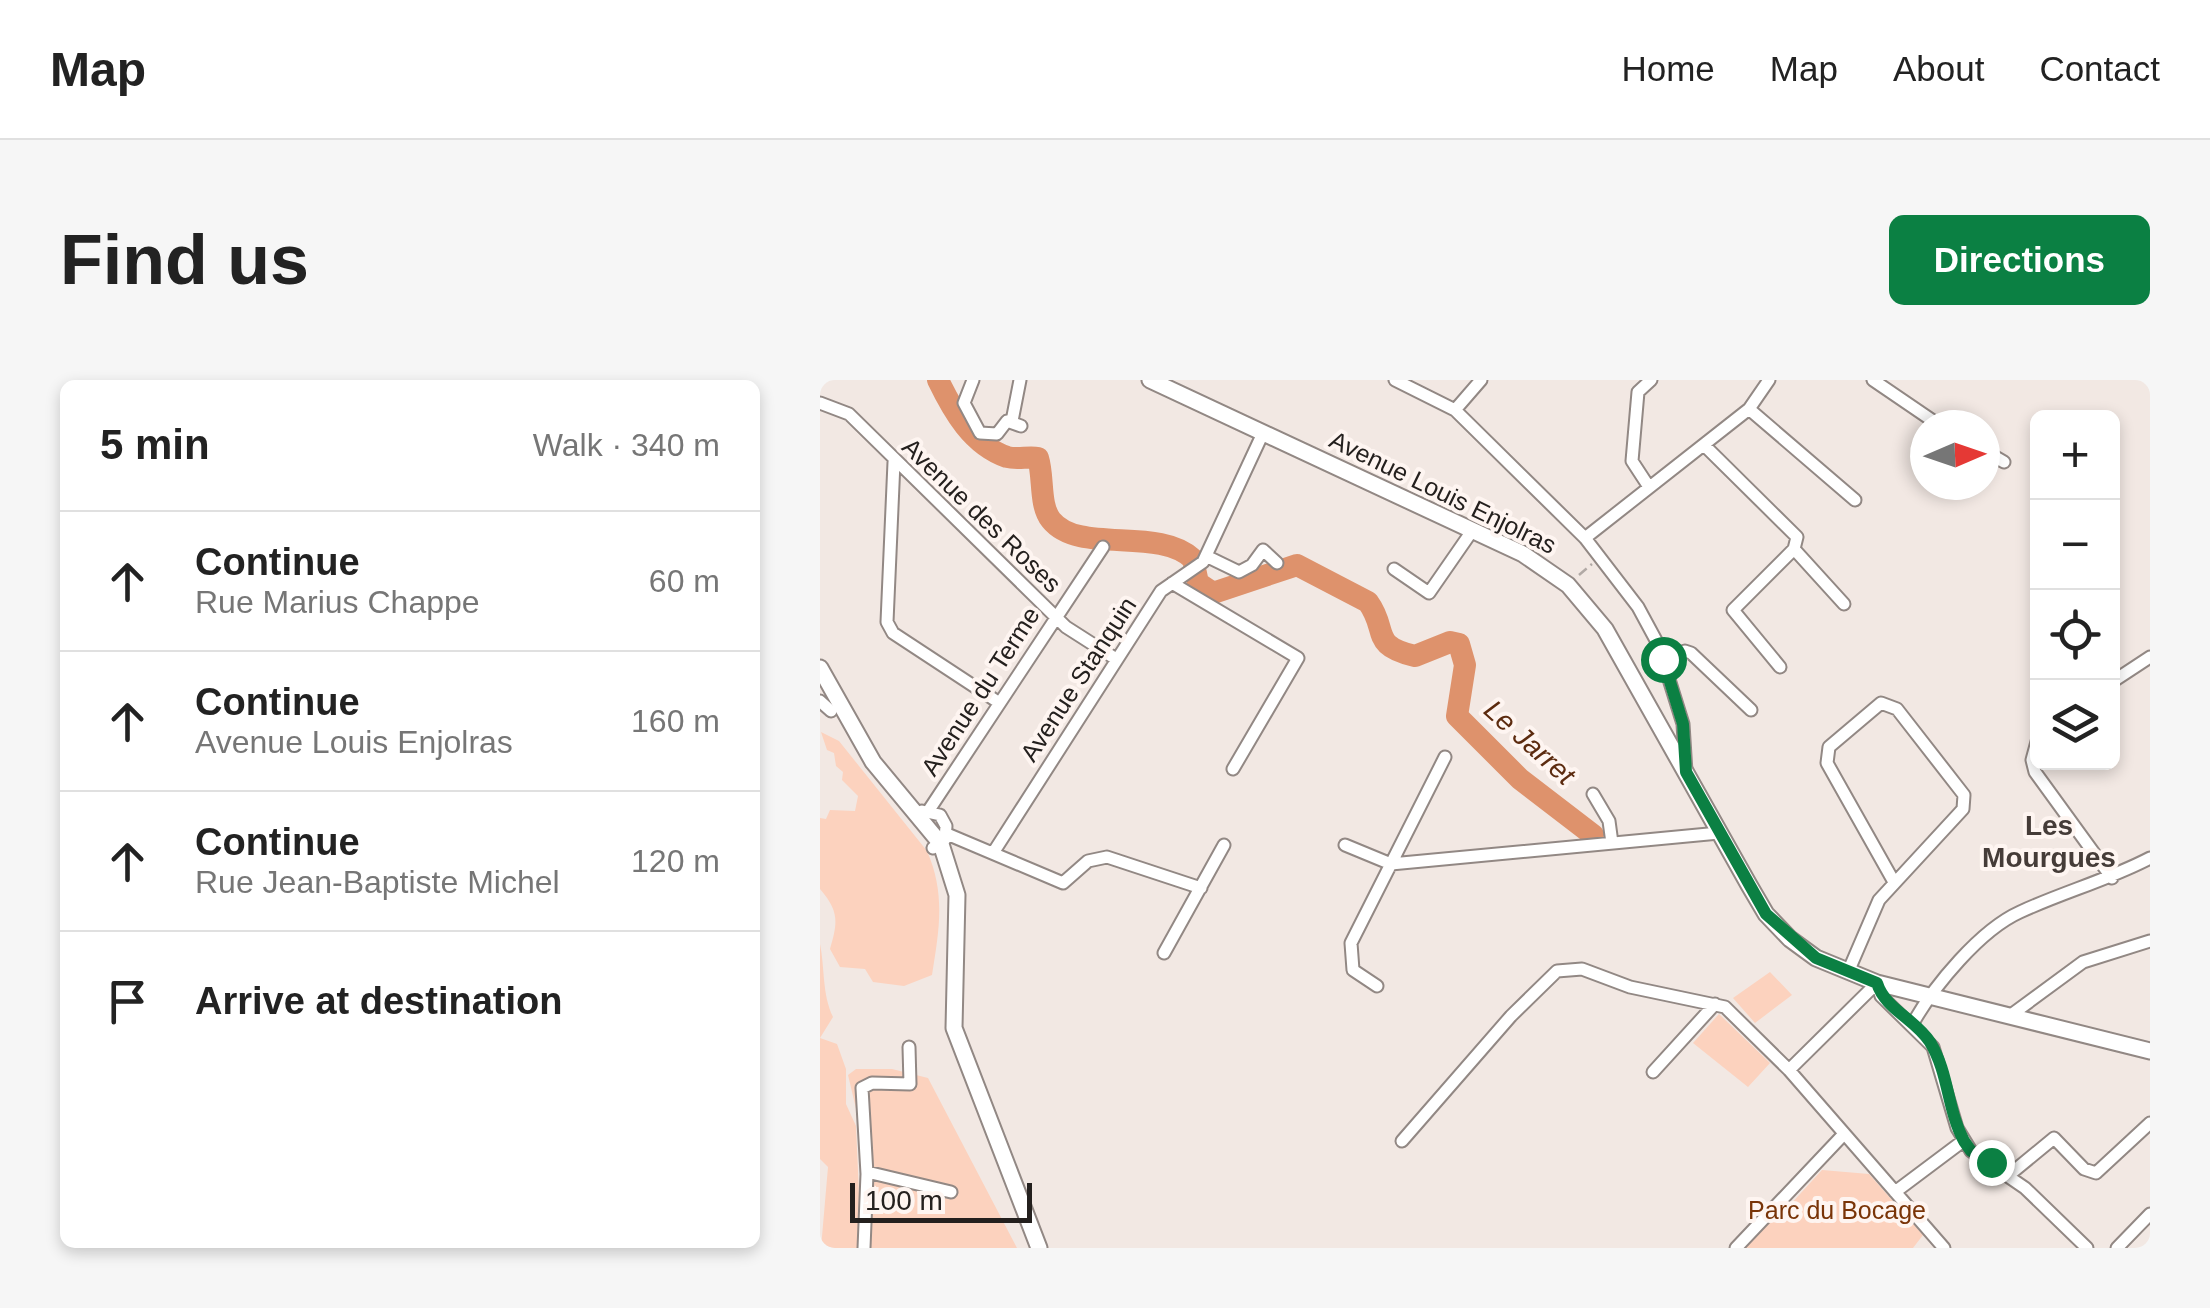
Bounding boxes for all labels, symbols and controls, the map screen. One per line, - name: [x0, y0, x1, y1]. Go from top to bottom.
- text: Map: [50, 43, 146, 96]
- text: Home: [1621, 49, 1715, 88]
- text: Map: [1770, 49, 1838, 88]
- text: About: [1893, 49, 1984, 88]
- text: Contact: [2039, 49, 2160, 88]
- button: Directions: [1889, 215, 2150, 305]
- text: Find us: [60, 221, 309, 299]
- north arrow: [1910, 410, 2000, 500]
- map controls: [2030, 410, 2120, 770]
- button: +: [2030, 410, 2120, 500]
- text: 5 min: [100, 421, 210, 468]
- street label: Avenue Louis Enjolras: [1325, 425, 1561, 559]
- text: Walk · 340 m: [533, 427, 720, 463]
- street label: Avenue des Roses: [897, 432, 1067, 598]
- button: −: [2030, 500, 2120, 590]
- text: Continue: [195, 541, 360, 583]
- icon: ahead: [100, 554, 155, 609]
- text: 60 m: [649, 563, 720, 599]
- text: Rue Marius Chappe: [195, 584, 480, 620]
- button: locate: [2030, 590, 2120, 680]
- street label: Avenue Stanquin: [1015, 592, 1141, 766]
- street label: Avenue du Terme: [915, 602, 1045, 780]
- route start: [1641, 637, 1687, 683]
- button: layers: [2030, 680, 2120, 770]
- text: Continue: [195, 681, 360, 723]
- icon: ahead: [100, 694, 155, 749]
- water label: Le Jarret: [1478, 694, 1582, 792]
- text: 160 m: [631, 703, 720, 739]
- text: Avenue Louis Enjolras: [195, 724, 513, 760]
- district label: Les Mourgues: [1982, 810, 2116, 873]
- text: Continue: [195, 821, 360, 863]
- icon: ahead: [100, 834, 155, 889]
- text: 120 m: [631, 843, 720, 879]
- text: Rue Jean-Baptiste Michel: [195, 864, 560, 900]
- icon: arrive: [100, 974, 155, 1029]
- text: Arrive at destination: [195, 980, 562, 1022]
- route end: [1969, 1140, 2015, 1186]
- scale bar: [850, 1178, 1032, 1223]
- text: 100 m: [865, 1185, 943, 1216]
- park label: Parc du Bocage: [1748, 1196, 1926, 1224]

